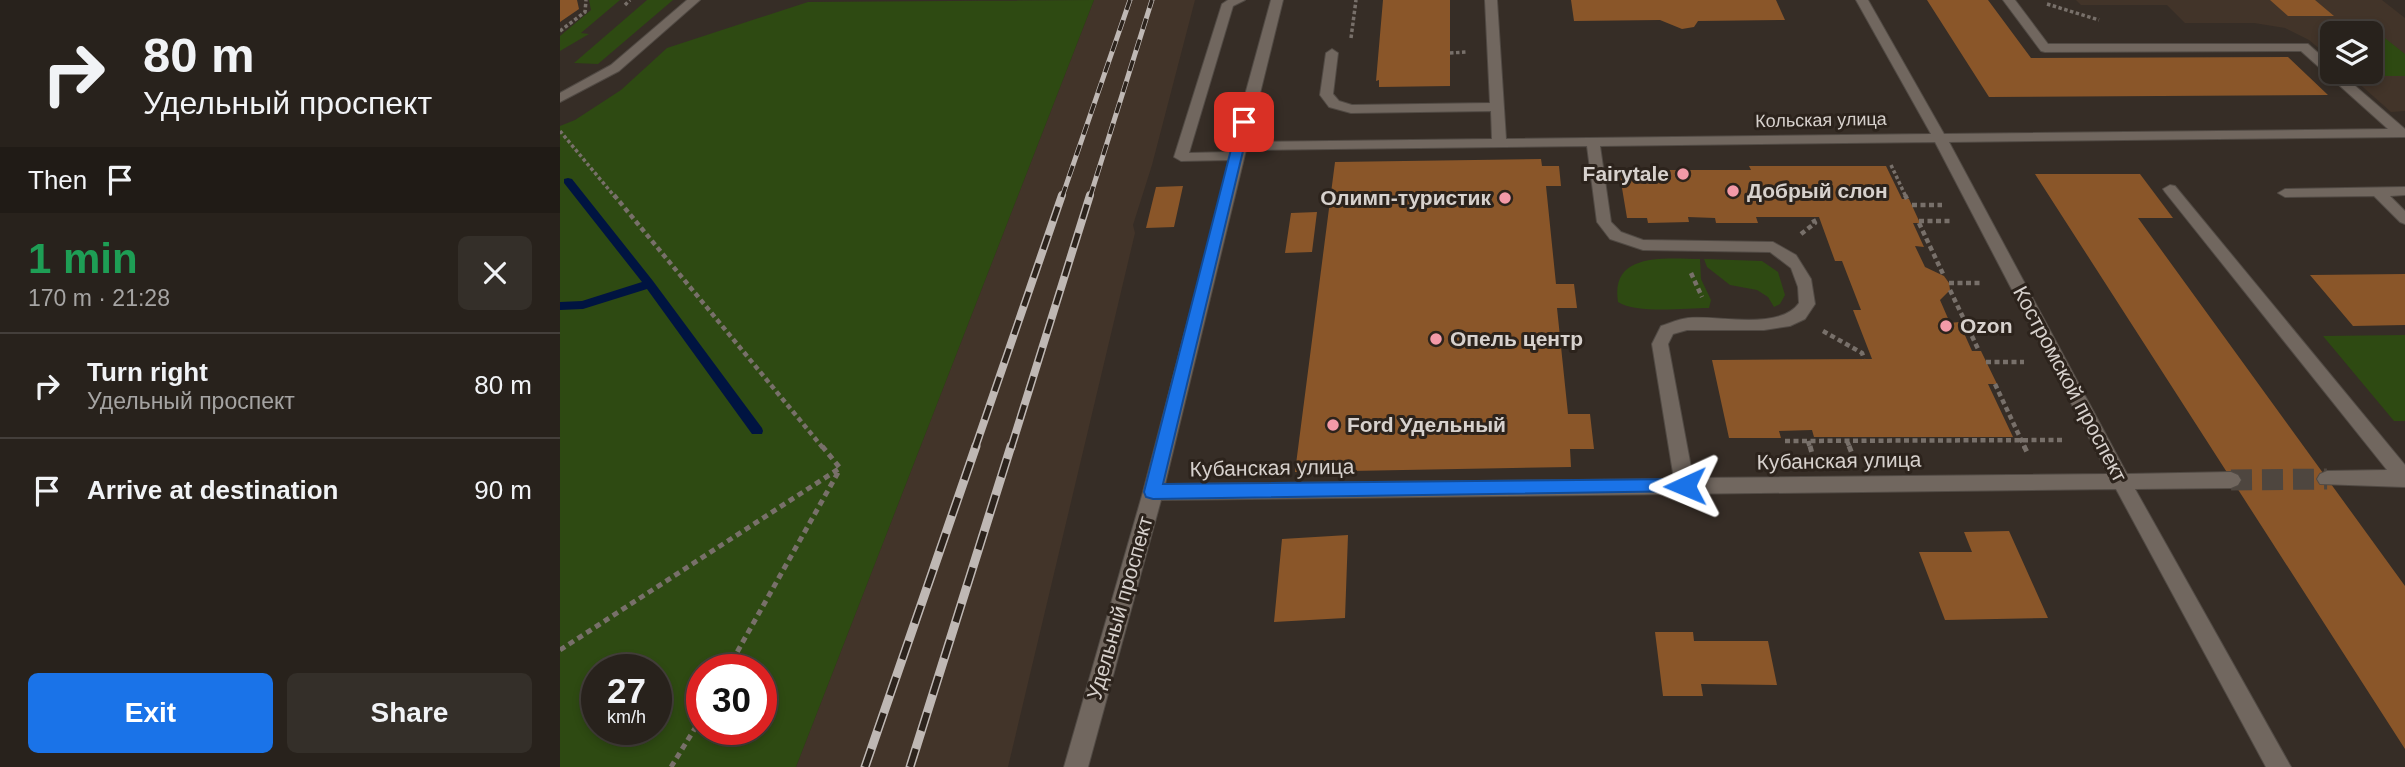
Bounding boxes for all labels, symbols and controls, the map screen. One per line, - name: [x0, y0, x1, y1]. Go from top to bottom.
- map controls: [2320, 21, 2383, 84]
- button: layers: [2320, 21, 2383, 84]
- icon: right: [28, 28, 119, 119]
- text: 80 m: [143, 28, 255, 82]
- text: Удельный проспект: [143, 85, 432, 121]
- pin: [1214, 92, 1274, 152]
- icon: arrive: [1225, 103, 1263, 141]
- street label: Кольская улица: [1755, 109, 1888, 131]
- icon: arrive: [101, 161, 139, 199]
- place label: Fairytale: [1583, 162, 1669, 185]
- text: Then: [28, 165, 87, 195]
- marker: Fairytale: [1675, 166, 1691, 182]
- place label: Добрый слон: [1747, 179, 1888, 202]
- marker: Добрый слон: [1725, 183, 1741, 199]
- place label: Олимп-туристик: [1320, 186, 1491, 209]
- marker: Олимп-туристик: [1497, 190, 1513, 206]
- text: 1 min: [28, 235, 138, 282]
- button: close: [458, 236, 532, 310]
- street label: Костромской проспект: [2009, 282, 2132, 486]
- text: 170 m · 21:28: [28, 285, 170, 311]
- place label: Ozon: [1960, 314, 2013, 337]
- marker: Ozon: [1938, 318, 1954, 334]
- place label: Опель центр: [1450, 327, 1583, 350]
- marker: Опель центр: [1428, 331, 1444, 347]
- text: Turn right: [87, 357, 208, 387]
- icon: right: [28, 367, 66, 405]
- text: 80 m: [474, 370, 532, 400]
- text: Удельный проспект: [87, 388, 295, 414]
- place label: Ford Удельный: [1347, 413, 1506, 436]
- marker: Ford Удельный: [1325, 417, 1341, 433]
- street label: Кубанская улица: [1757, 448, 1922, 473]
- position arrow: [1648, 449, 1722, 523]
- street label: Кубанская улица: [1190, 455, 1355, 480]
- icon: arrive: [28, 472, 66, 510]
- text: Arrive at destination: [87, 475, 338, 505]
- text: 90 m: [474, 475, 532, 505]
- street label: Удельный проспект: [1082, 513, 1157, 702]
- speed limit sign: 30: [686, 654, 777, 745]
- text: 27: [607, 671, 646, 710]
- button: Exit: [28, 673, 273, 753]
- button: Share: [287, 673, 532, 753]
- text: km/h: [607, 707, 646, 727]

